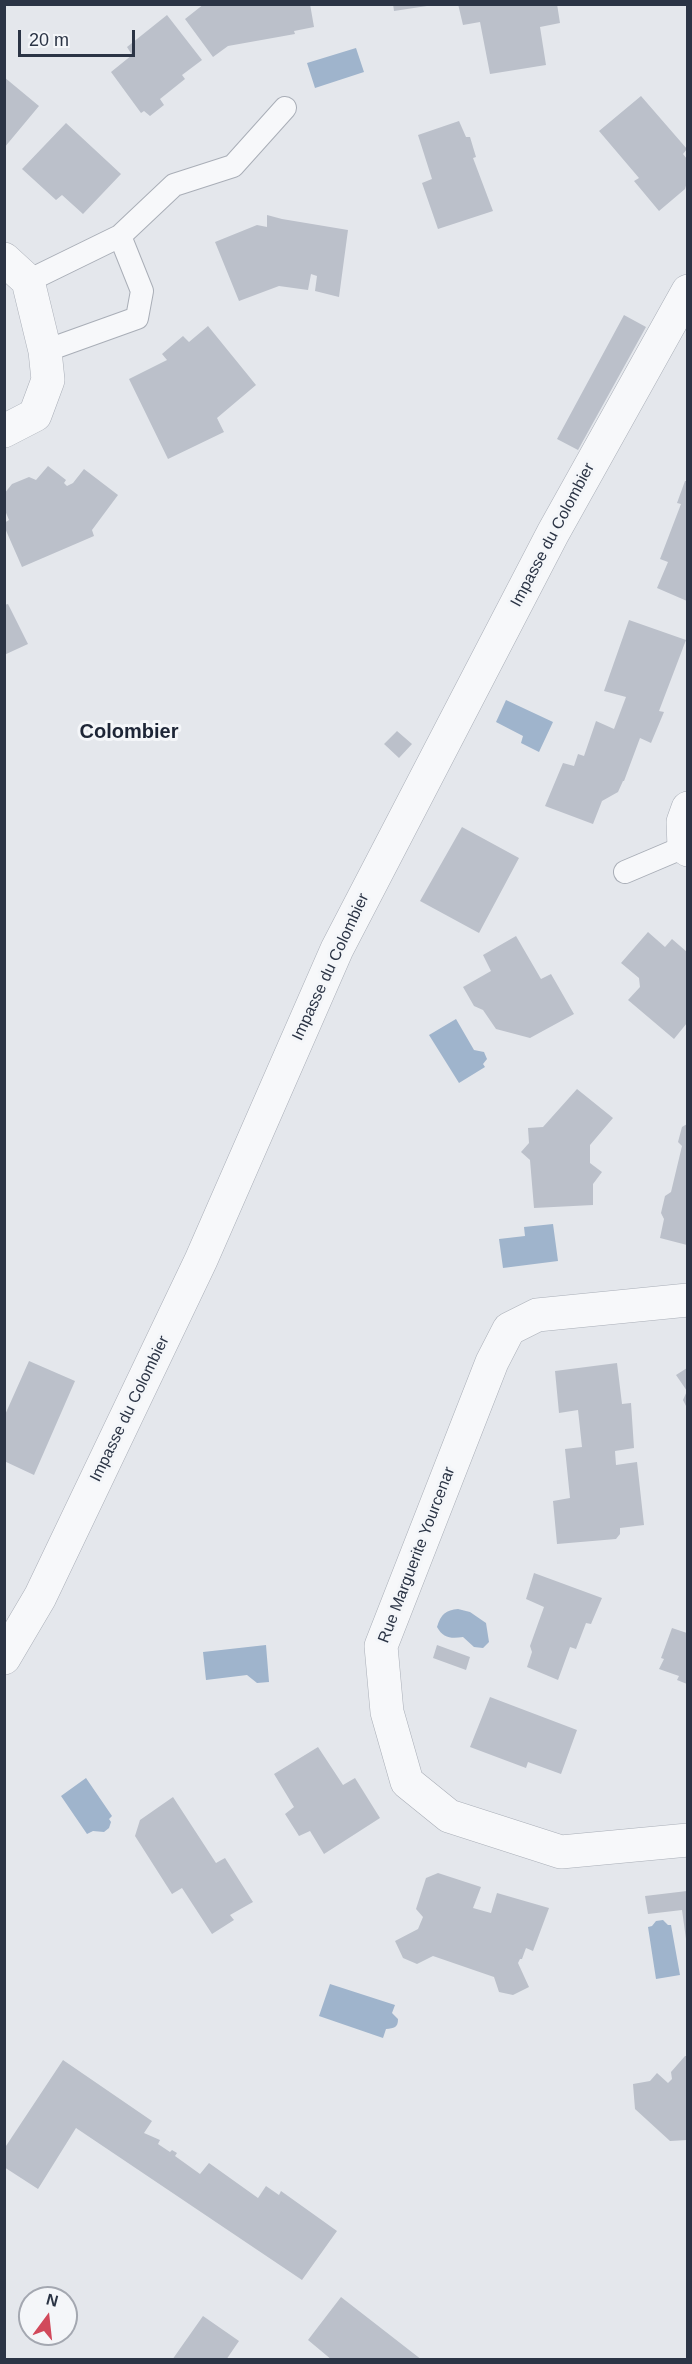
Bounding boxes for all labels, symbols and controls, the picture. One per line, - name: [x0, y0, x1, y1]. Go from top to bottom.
- scale bar: [21, 18, 138, 56]
- text: 20 m: [29, 30, 69, 50]
- street label: Impasse du Colombier: [507, 460, 599, 610]
- district label: Colombier: [80, 720, 178, 744]
- street label: Impasse du Colombier: [288, 890, 374, 1044]
- street label: Impasse du Colombier: [86, 1333, 174, 1485]
- street label: Rue Marguerite Yourcenar: [375, 1464, 459, 1646]
- north arrow: [18, 2286, 78, 2346]
- text: N: [44, 2290, 60, 2310]

